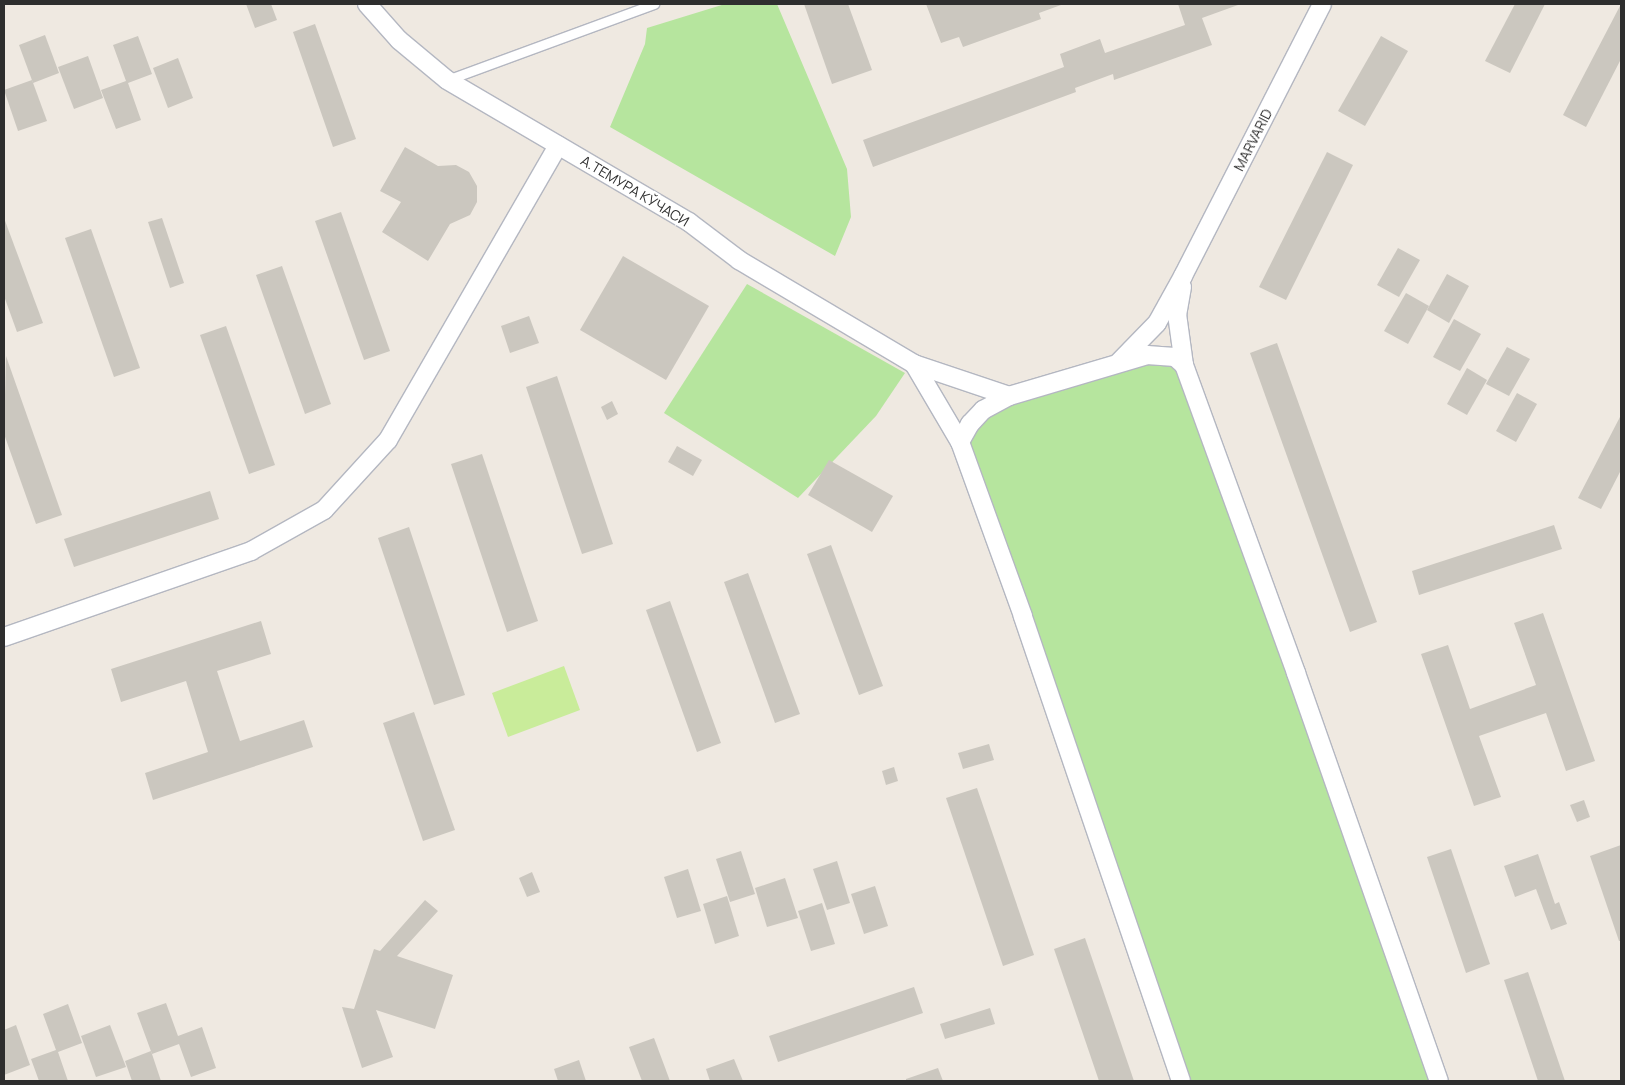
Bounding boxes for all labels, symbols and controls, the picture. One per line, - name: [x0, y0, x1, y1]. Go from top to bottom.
- street label: MARVARID: [1230, 106, 1276, 174]
- street label: А.ТЕМУРА КЎЧАСИ: [578, 152, 692, 230]

